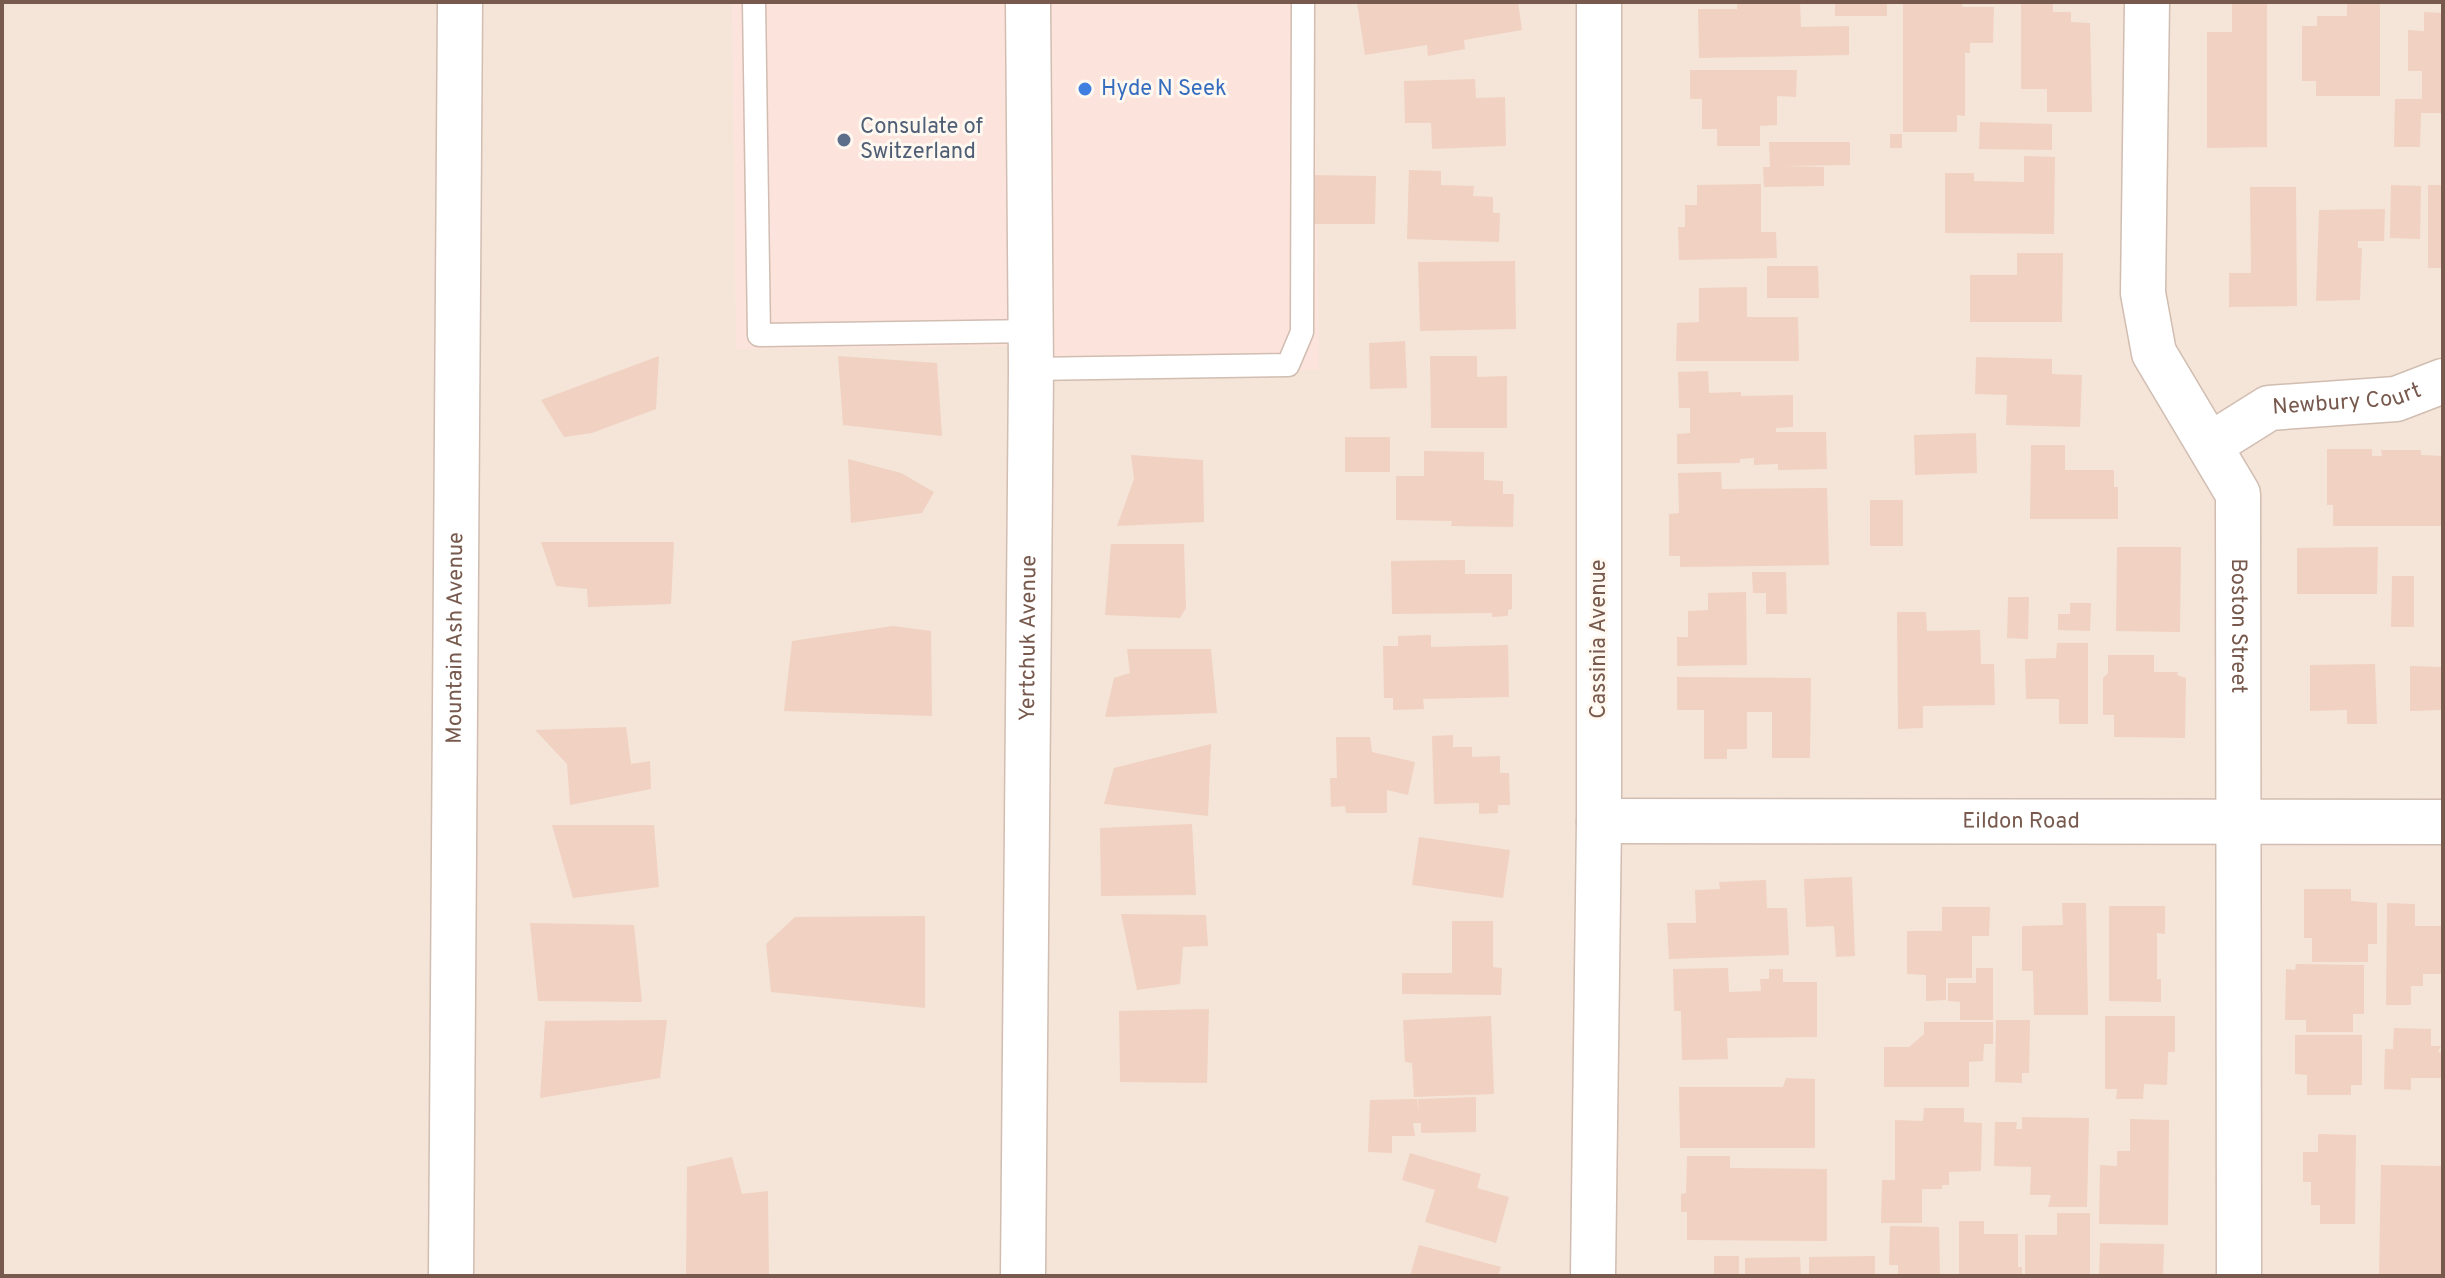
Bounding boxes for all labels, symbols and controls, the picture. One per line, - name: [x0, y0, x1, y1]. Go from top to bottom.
- place label: Hyde N Seek: [1101, 76, 1227, 103]
- marker: Hyde N Seek: [1076, 80, 1094, 98]
- place label: Consulate of Switzerland: [860, 114, 983, 166]
- marker: Consulate of Switzerland: [835, 131, 853, 149]
- street label: Newbury Court: [2271, 377, 2425, 421]
- street label: Mountain Ash Avenue: [441, 532, 470, 744]
- street label: Yertchuk Avenue: [1014, 555, 1043, 721]
- street label: Boston Street: [2225, 558, 2252, 693]
- street label: Cassinia Avenue: [1586, 559, 1613, 719]
- street label: Eildon Road: [1962, 808, 2080, 835]

